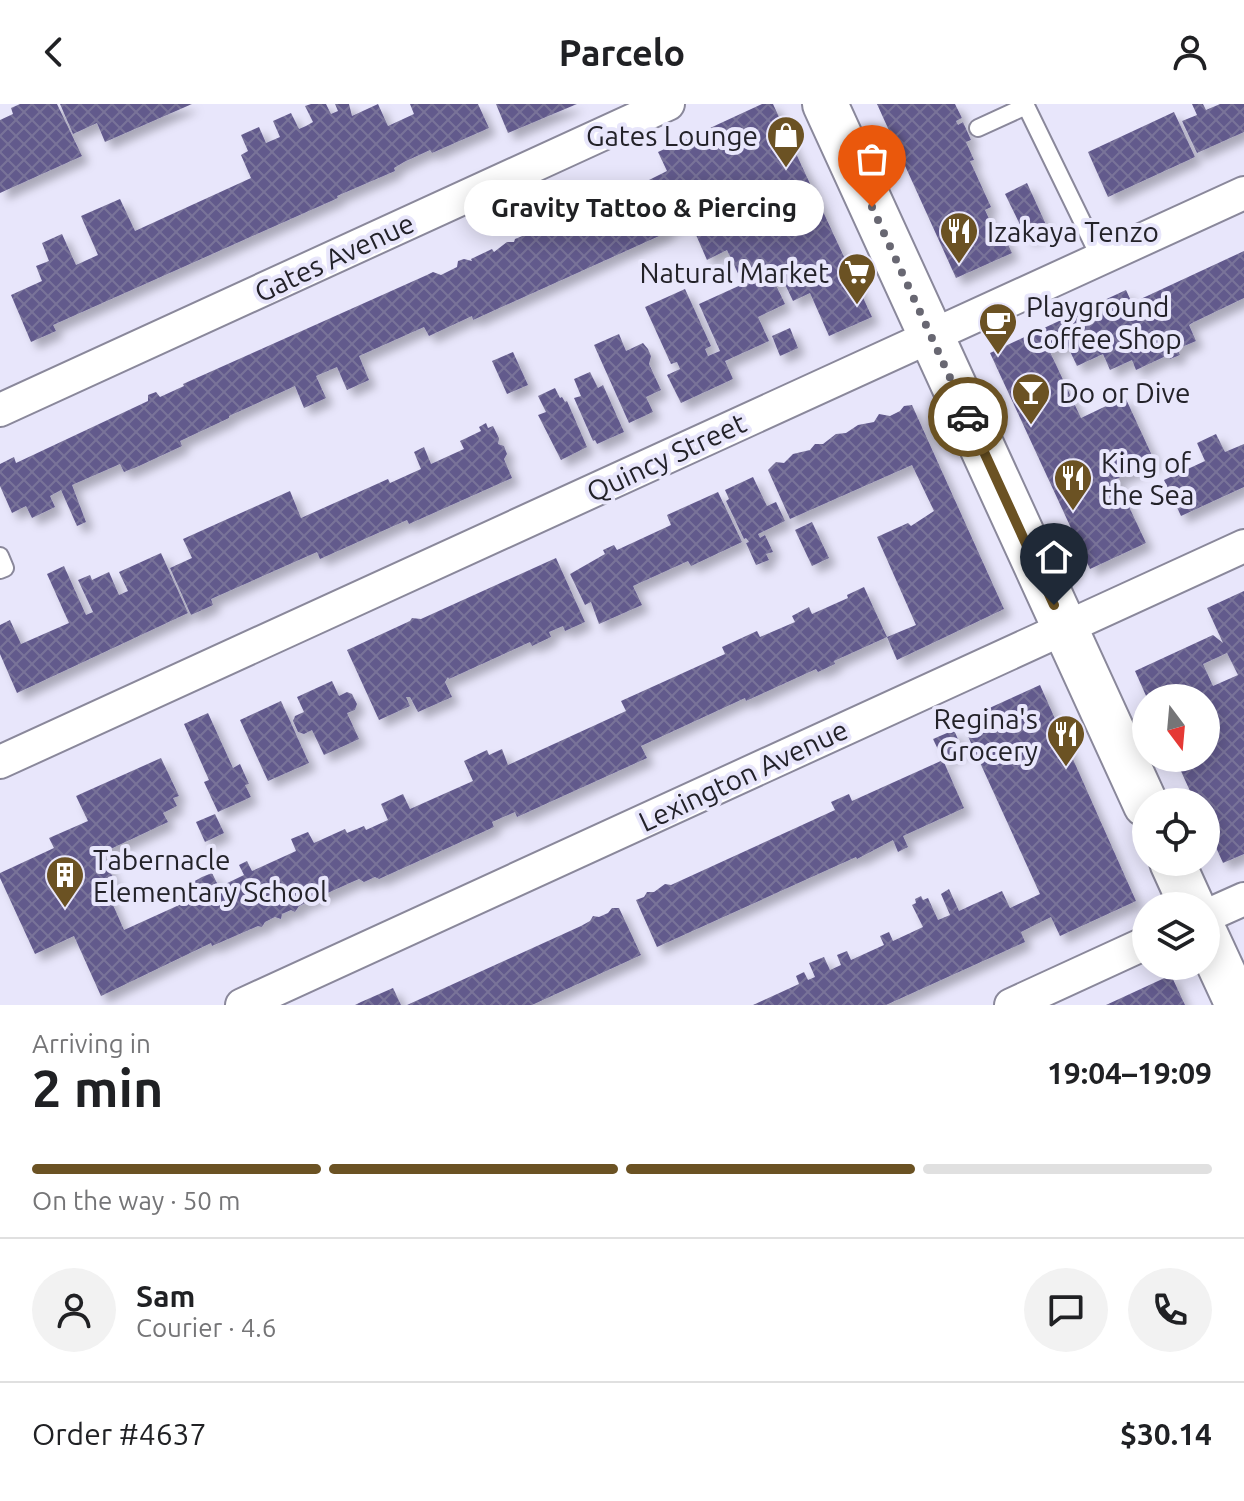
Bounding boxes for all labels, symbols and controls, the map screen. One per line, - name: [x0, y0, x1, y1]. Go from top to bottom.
- icon: back: [32, 30, 76, 74]
- icon: person: [1168, 30, 1212, 74]
- text: Parcelo: [559, 32, 685, 73]
- shop icon: Gates Lounge: [765, 114, 807, 169]
- place label: Gates Lounge: [586, 120, 758, 151]
- pin: [838, 125, 906, 207]
- icon: bag: [850, 137, 894, 181]
- callout: Gravity Tattoo & Piercing: [464, 179, 824, 235]
- text: Gravity Tattoo & Piercing: [491, 193, 797, 222]
- street label: Gates Avenue: [249, 207, 419, 307]
- restaurant icon: Izakaya Tenzo: [938, 210, 980, 265]
- place label: Izakaya Tenzo: [987, 216, 1159, 247]
- supermarket icon: Natural Market: [836, 251, 878, 306]
- place label: Natural Market: [639, 257, 829, 288]
- place label: Playground Coffee Shop: [1026, 291, 1182, 354]
- cafe icon: Playground Coffee Shop: [977, 301, 1019, 356]
- bar icon: Do or Dive: [1010, 371, 1052, 426]
- courier: [928, 377, 1008, 457]
- place label: Do or Dive: [1059, 377, 1191, 408]
- icon: car: [946, 395, 990, 439]
- street label: Quincy Street: [582, 407, 750, 507]
- place label: King of the Sea: [1101, 447, 1194, 510]
- restaurant icon: King of the Sea: [1052, 457, 1094, 512]
- pin: [1020, 523, 1088, 605]
- icon: home: [1032, 535, 1076, 579]
- north arrow: [1132, 684, 1220, 772]
- map controls: [1132, 684, 1220, 980]
- place label: Regina's Grocery: [933, 703, 1038, 766]
- street label: Lexington Avenue: [634, 713, 852, 837]
- restaurant icon: Regina's Grocery: [1045, 713, 1087, 768]
- button: locate: [1132, 788, 1220, 876]
- place label: Tabernacle Elementary School: [93, 844, 327, 907]
- building icon: Tabernacle Elementary School: [44, 854, 86, 909]
- button: layers: [1132, 892, 1220, 980]
- text: Arriving in: [32, 1029, 151, 1058]
- text: 19:04–19:09: [1047, 1056, 1212, 1090]
- text: 2 min: [32, 1059, 163, 1117]
- text: On the way · 50 m: [32, 1186, 240, 1215]
- button: person: [32, 1268, 116, 1352]
- button: chat: [1024, 1268, 1108, 1352]
- button: phone: [1128, 1268, 1212, 1352]
- text: Sam: [136, 1279, 195, 1313]
- text: Courier · 4.6: [136, 1313, 276, 1342]
- text: Order #4637: [32, 1417, 206, 1451]
- text: $30.14: [1120, 1417, 1212, 1451]

